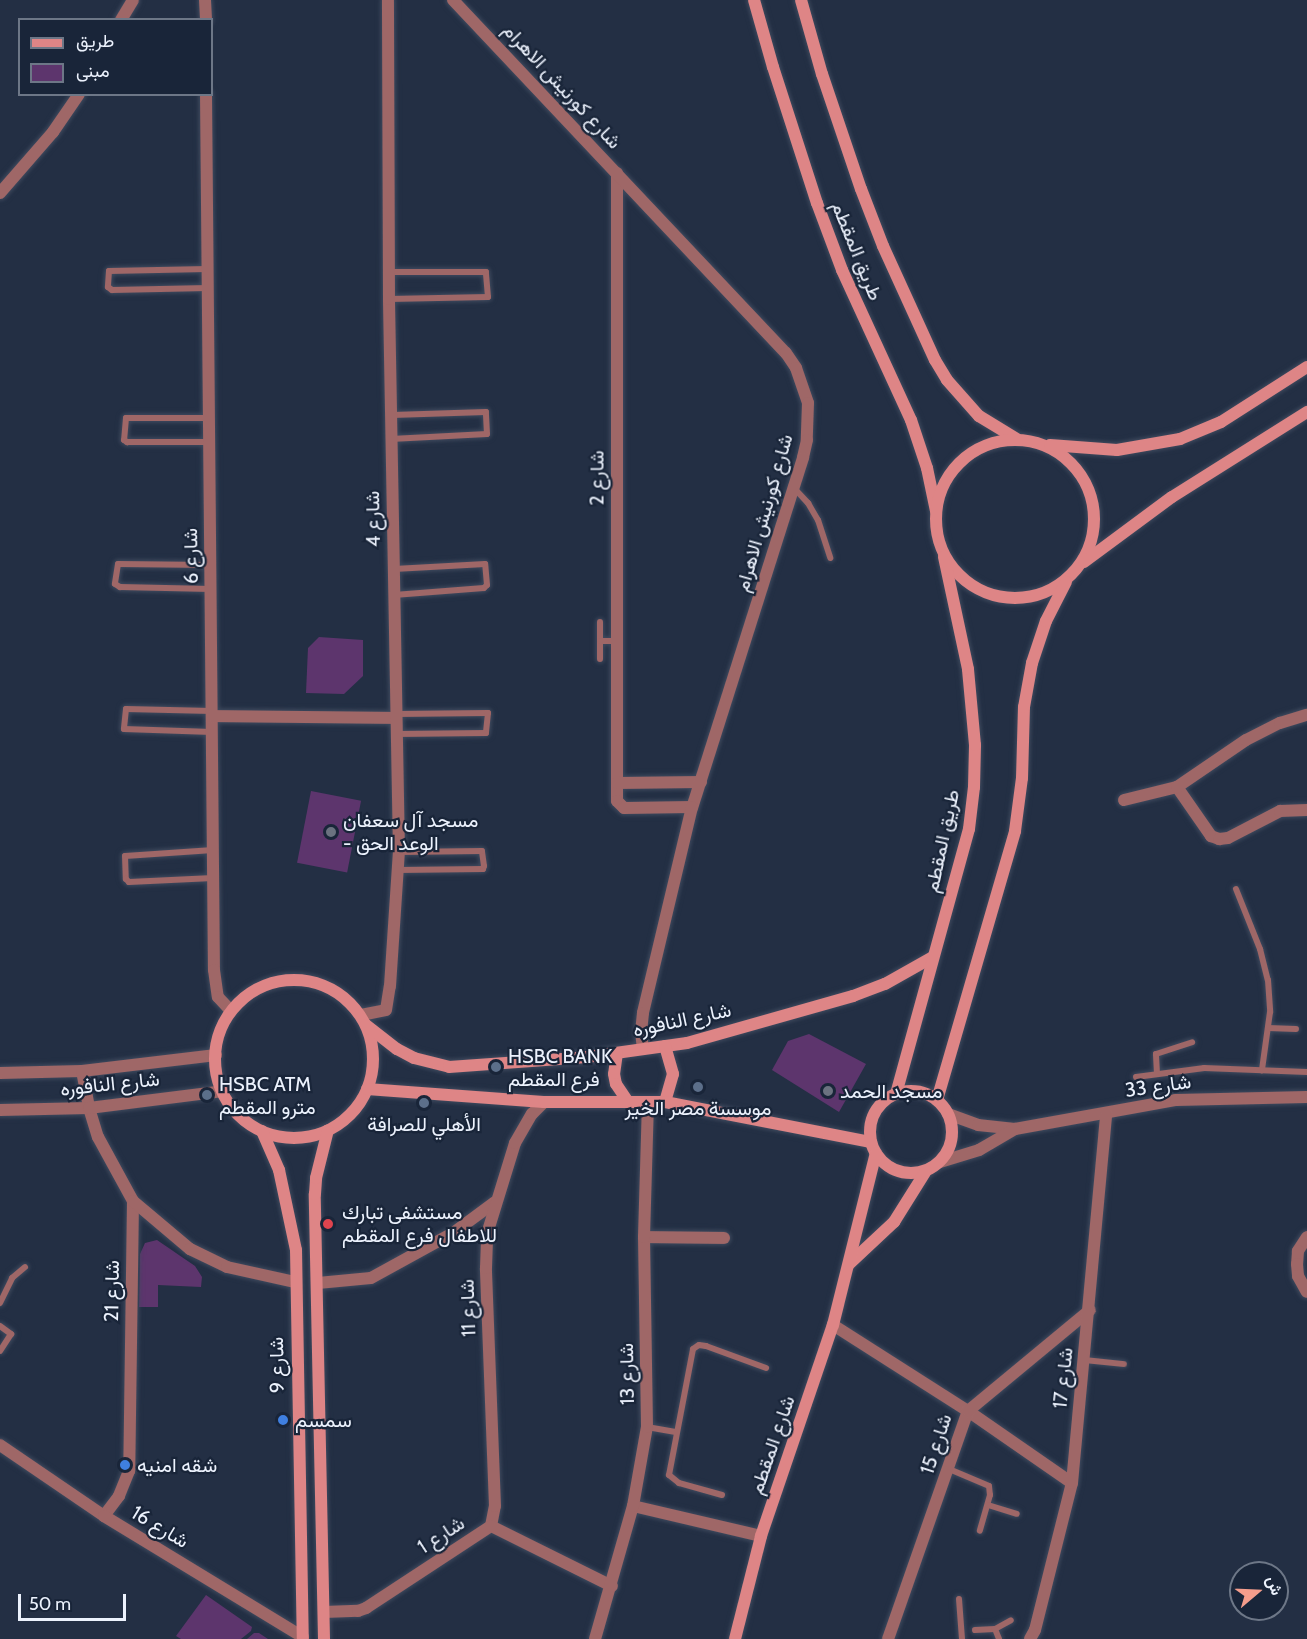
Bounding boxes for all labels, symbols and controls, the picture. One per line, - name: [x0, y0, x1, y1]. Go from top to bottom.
- legend: [18, 18, 213, 96]
- street label: شارع كورنيش الاهرام: [498, 18, 626, 154]
- text: طريق: [76, 30, 114, 52]
- text: مبنى: [76, 60, 110, 82]
- street label: طريق المقطم: [826, 198, 888, 304]
- street label: شارع كورنيش الاهرام: [730, 431, 798, 595]
- street label: شارع 2: [585, 450, 609, 506]
- street label: شارع 4: [361, 491, 385, 547]
- street label: شارع 6: [179, 528, 203, 584]
- street label: طريق المقطم: [919, 787, 965, 895]
- place label: مسجد آل سعفان - الوعد الحق: [343, 808, 479, 855]
- marker: مسجد آل سعفان - الوعد الحق: [324, 825, 338, 839]
- street label: شارع النافوره: [631, 998, 733, 1042]
- place label: HSBC BANK فرع المقطم: [508, 1044, 612, 1091]
- marker: HSBC BANK فرع المقطم: [489, 1060, 503, 1074]
- street label: شارع النافوره: [59, 1067, 161, 1101]
- street label: شارع 33: [1123, 1069, 1193, 1103]
- place label: HSBC ATM مترو المقطم: [219, 1072, 316, 1119]
- place label: مسجد الحمد: [840, 1079, 942, 1103]
- marker: موسسة مصر الخير: [691, 1080, 705, 1094]
- marker: مسجد الحمد: [821, 1084, 835, 1098]
- marker: HSBC ATM مترو المقطم: [200, 1088, 214, 1102]
- marker: الأهلي للصرافة: [417, 1096, 431, 1110]
- place label: موسسة مصر الخير: [625, 1096, 771, 1120]
- place label: الأهلي للصرافة: [367, 1112, 481, 1136]
- place label: مستشفى تبارك للاطفال فرع المقطم: [342, 1200, 497, 1247]
- marker: مستشفى تبارك للاطفال فرع المقطم: [319, 1215, 337, 1233]
- street label: شارع 21: [99, 1260, 125, 1322]
- street label: شارع 11: [455, 1279, 481, 1337]
- street label: شارع 9: [265, 1337, 289, 1393]
- street label: شارع 13: [614, 1343, 640, 1405]
- street label: شارع 17: [1048, 1346, 1078, 1410]
- street label: شارع المقطم: [744, 1393, 800, 1497]
- place label: سمسم: [295, 1408, 352, 1432]
- street label: شارع 15: [915, 1411, 957, 1477]
- marker: سمسم: [276, 1413, 290, 1427]
- place label: شقه امنيه: [137, 1453, 217, 1477]
- marker: شقه امنيه: [118, 1458, 132, 1472]
- street label: شارع 16: [127, 1501, 193, 1553]
- street label: شارع 1: [413, 1511, 469, 1559]
- north arrow: [1229, 1561, 1289, 1621]
- text: ش: [1262, 1573, 1287, 1598]
- scale bar: [21, 1582, 129, 1620]
- text: 50 m: [29, 1593, 71, 1615]

